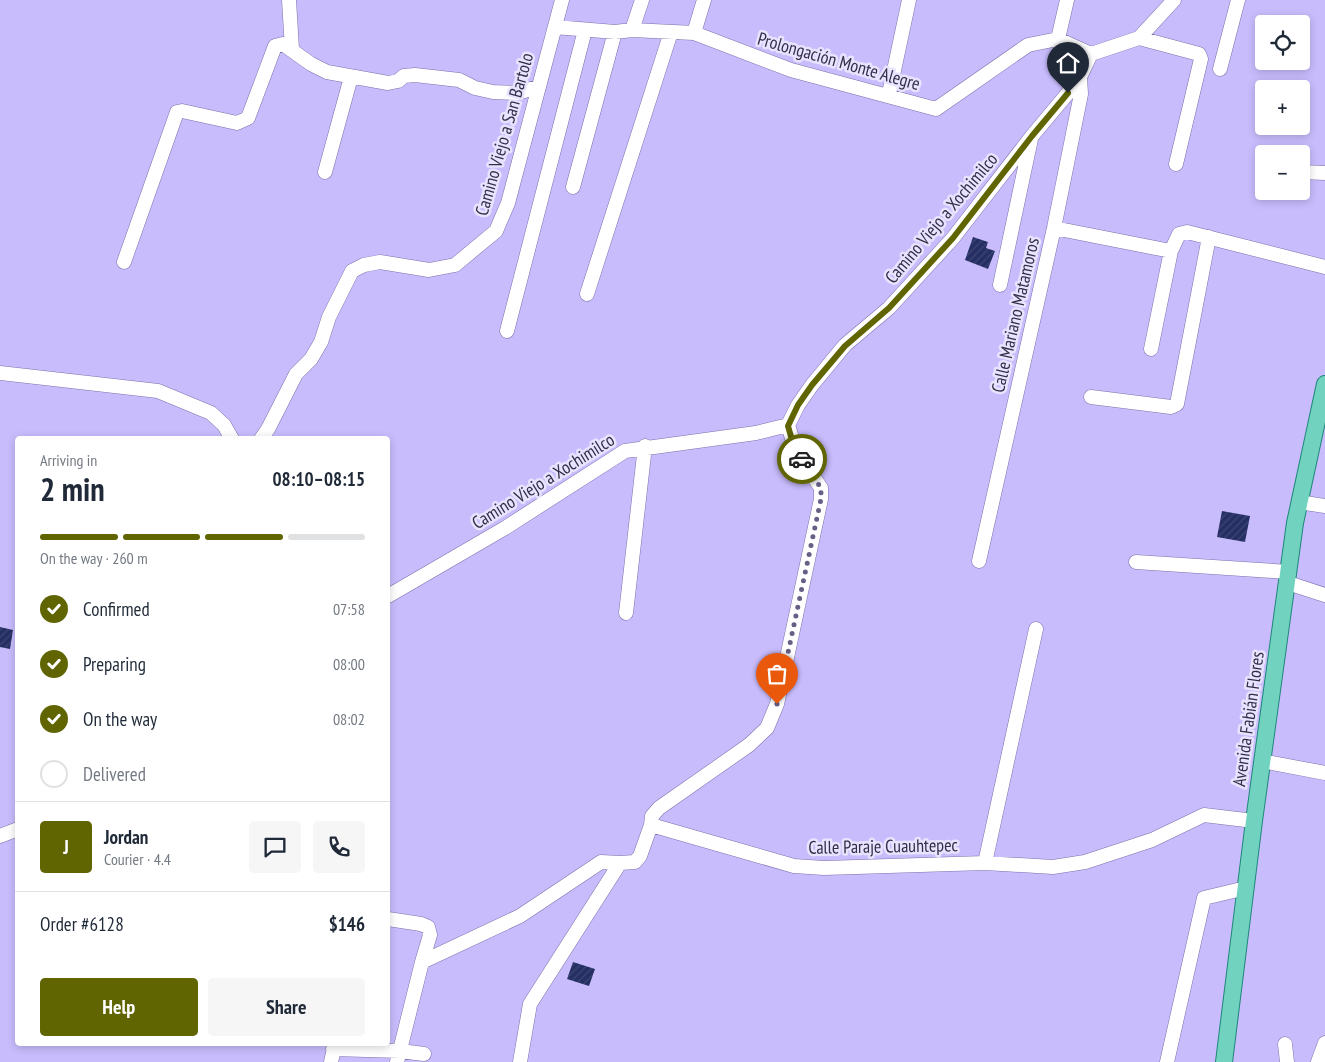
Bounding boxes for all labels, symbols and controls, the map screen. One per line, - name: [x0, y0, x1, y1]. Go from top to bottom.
- map controls: [1255, 15, 1310, 200]
- button: locate: [1255, 15, 1310, 70]
- street label: Prolongación Monte Alegre: [755, 27, 923, 95]
- pin: [1047, 42, 1089, 93]
- icon: home: [1054, 49, 1082, 77]
- street label: Camino Viejo a San Bartolo: [470, 50, 538, 218]
- button: +: [1255, 80, 1310, 135]
- button: −: [1255, 145, 1310, 200]
- street label: Camino Viejo a Xochimilco: [880, 148, 1003, 288]
- street label: Calle Mariano Matamoros: [986, 235, 1044, 395]
- street label: Camino Viejo a Xochimilco: [468, 428, 619, 534]
- courier: [777, 434, 827, 484]
- icon: car: [788, 445, 816, 473]
- text: Arriving in: [40, 450, 97, 470]
- text: 08:10–08:15: [272, 467, 365, 491]
- text: 2 min: [40, 468, 105, 510]
- text: On the way · 260 m: [40, 548, 148, 568]
- icon: check: [40, 595, 68, 623]
- text: Confirmed: [83, 597, 150, 621]
- text: 07:58: [333, 599, 365, 619]
- icon: check: [40, 650, 68, 678]
- street label: Avenida Fabián Flores: [1227, 650, 1269, 788]
- text: Preparing: [83, 652, 146, 676]
- pin: [756, 653, 798, 704]
- text: 08:00: [333, 654, 365, 674]
- icon: bag: [763, 660, 791, 688]
- icon: check: [40, 705, 68, 733]
- text: On the way: [83, 707, 157, 731]
- text: 08:02: [333, 709, 365, 729]
- text: Delivered: [83, 762, 146, 786]
- button: chat: [249, 821, 301, 873]
- button: phone: [313, 821, 365, 873]
- text: Jordan: [104, 825, 148, 849]
- street label: Calle Paraje Cuauhtepec: [808, 833, 959, 859]
- text: J: [63, 835, 69, 859]
- text: Courier · 4.4: [104, 849, 171, 869]
- text: Order #6128: [40, 912, 124, 936]
- text: $146: [329, 912, 365, 936]
- button: Help: [40, 978, 198, 1036]
- button: Share: [208, 978, 365, 1036]

